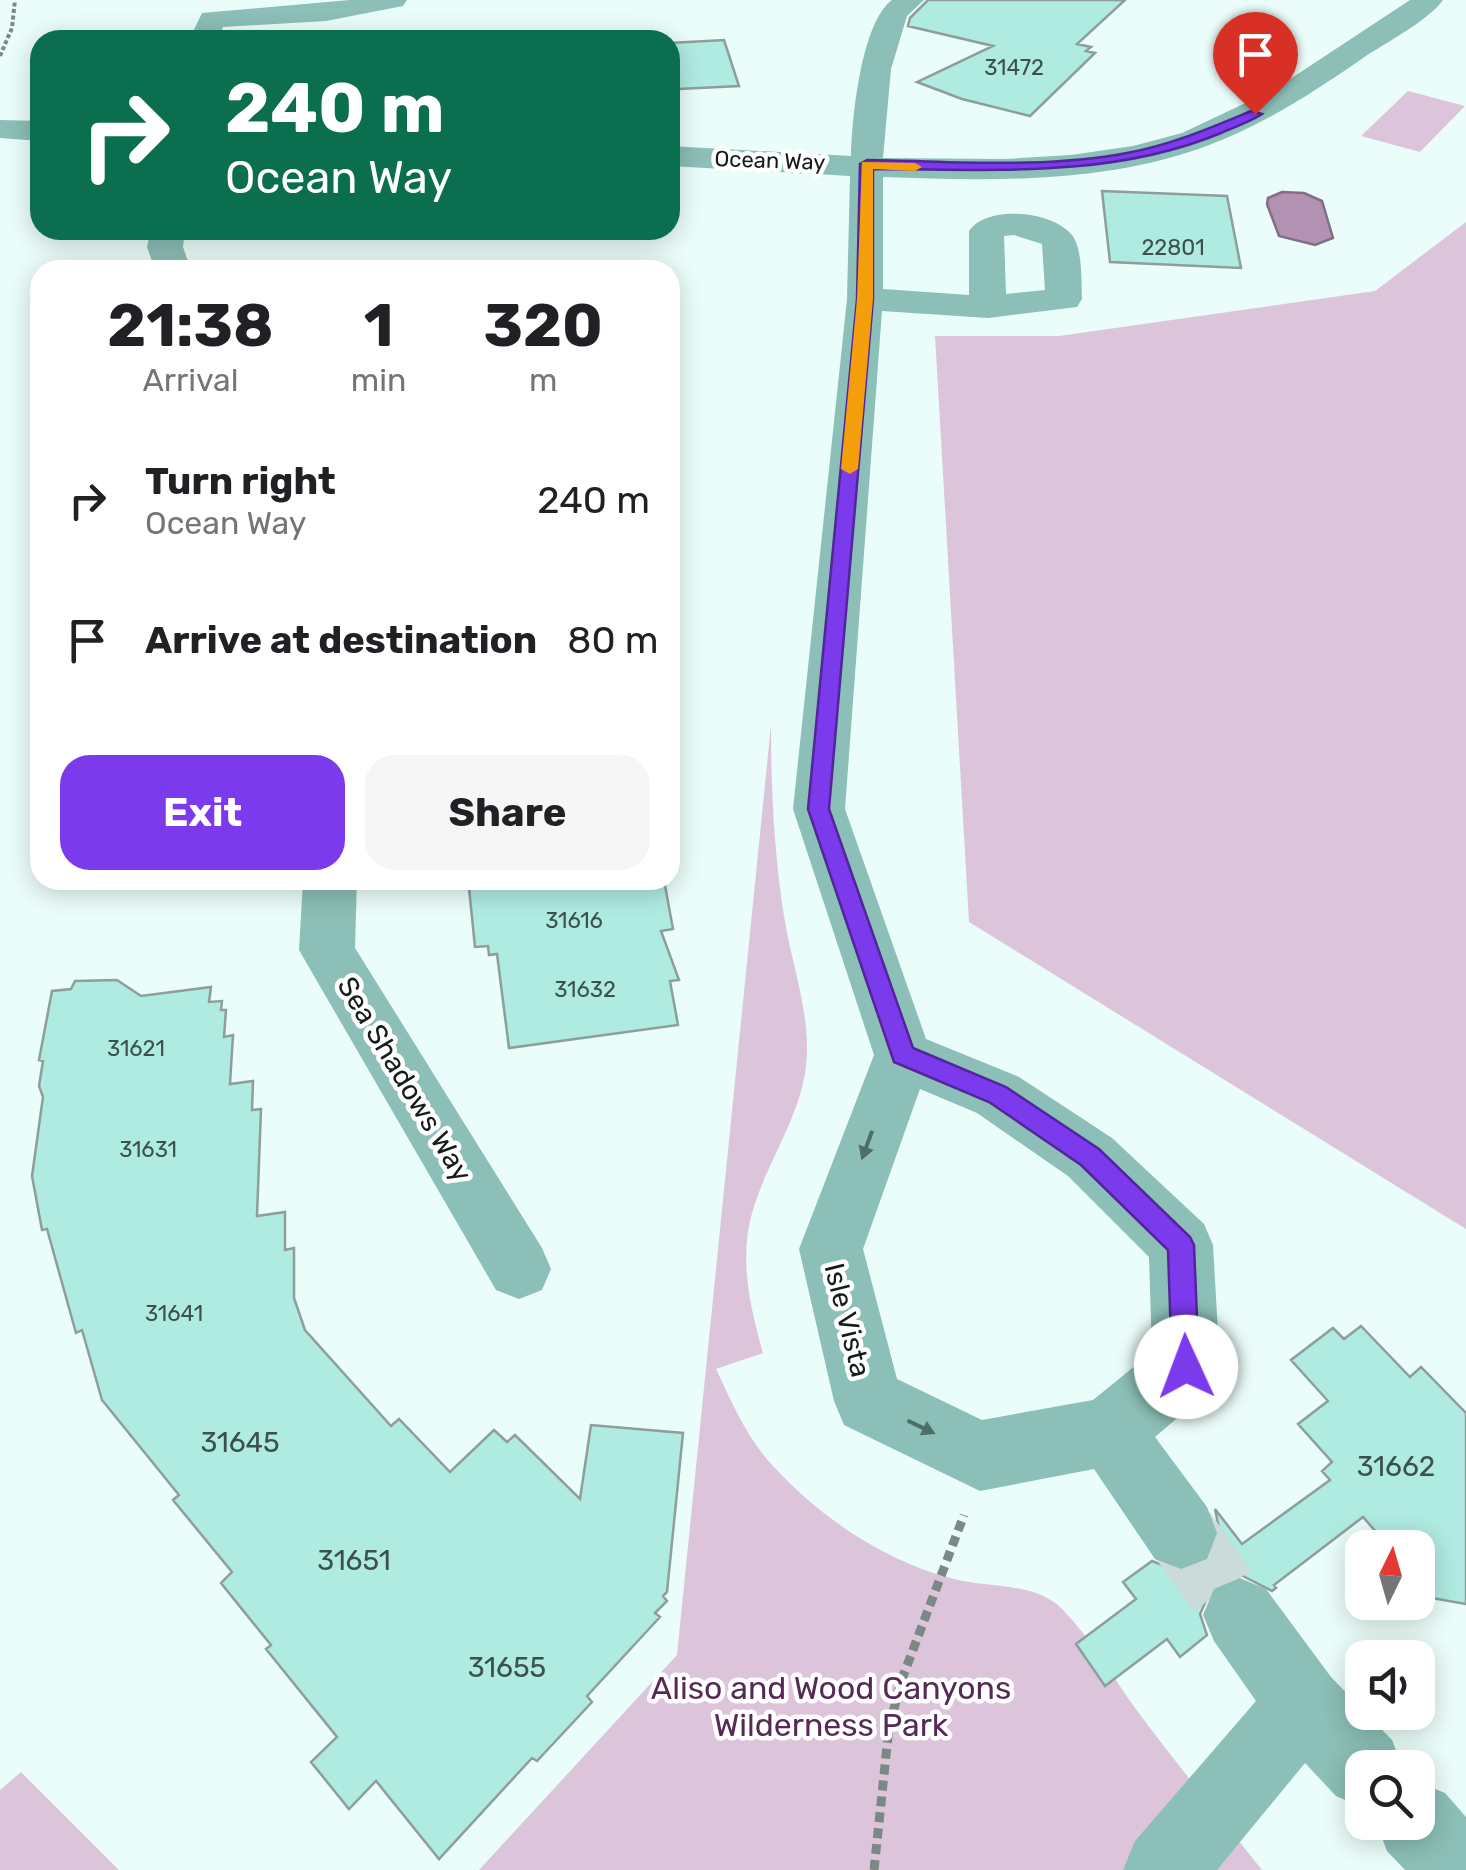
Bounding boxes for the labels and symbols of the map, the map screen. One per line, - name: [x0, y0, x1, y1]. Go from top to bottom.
- pin: [1213, 12, 1298, 115]
- house number: 31472: [984, 54, 1044, 81]
- street label: Ocean Way: [714, 145, 826, 176]
- house number: 22801: [1141, 234, 1205, 261]
- house number: 31616: [545, 907, 603, 934]
- street label: Sea Shadows Way: [330, 971, 479, 1188]
- house number: 31632: [554, 976, 616, 1003]
- house number: 31621: [107, 1035, 165, 1062]
- one-way arrow: [859, 1131, 874, 1161]
- house number: 31631: [119, 1136, 177, 1163]
- street label: Isle Vista: [817, 1260, 878, 1380]
- house number: 31641: [145, 1300, 203, 1327]
- position arrow: [1134, 1315, 1238, 1419]
- one-way arrow: [906, 1418, 935, 1435]
- house number: 31645: [200, 1426, 280, 1459]
- house number: 31662: [1357, 1450, 1435, 1483]
- north arrow: [1345, 1530, 1435, 1620]
- house number: 31651: [317, 1544, 391, 1577]
- house number: 31655: [468, 1651, 546, 1684]
- park label: Aliso and Wood Canyons Wilderness Park: [651, 1669, 1011, 1744]

